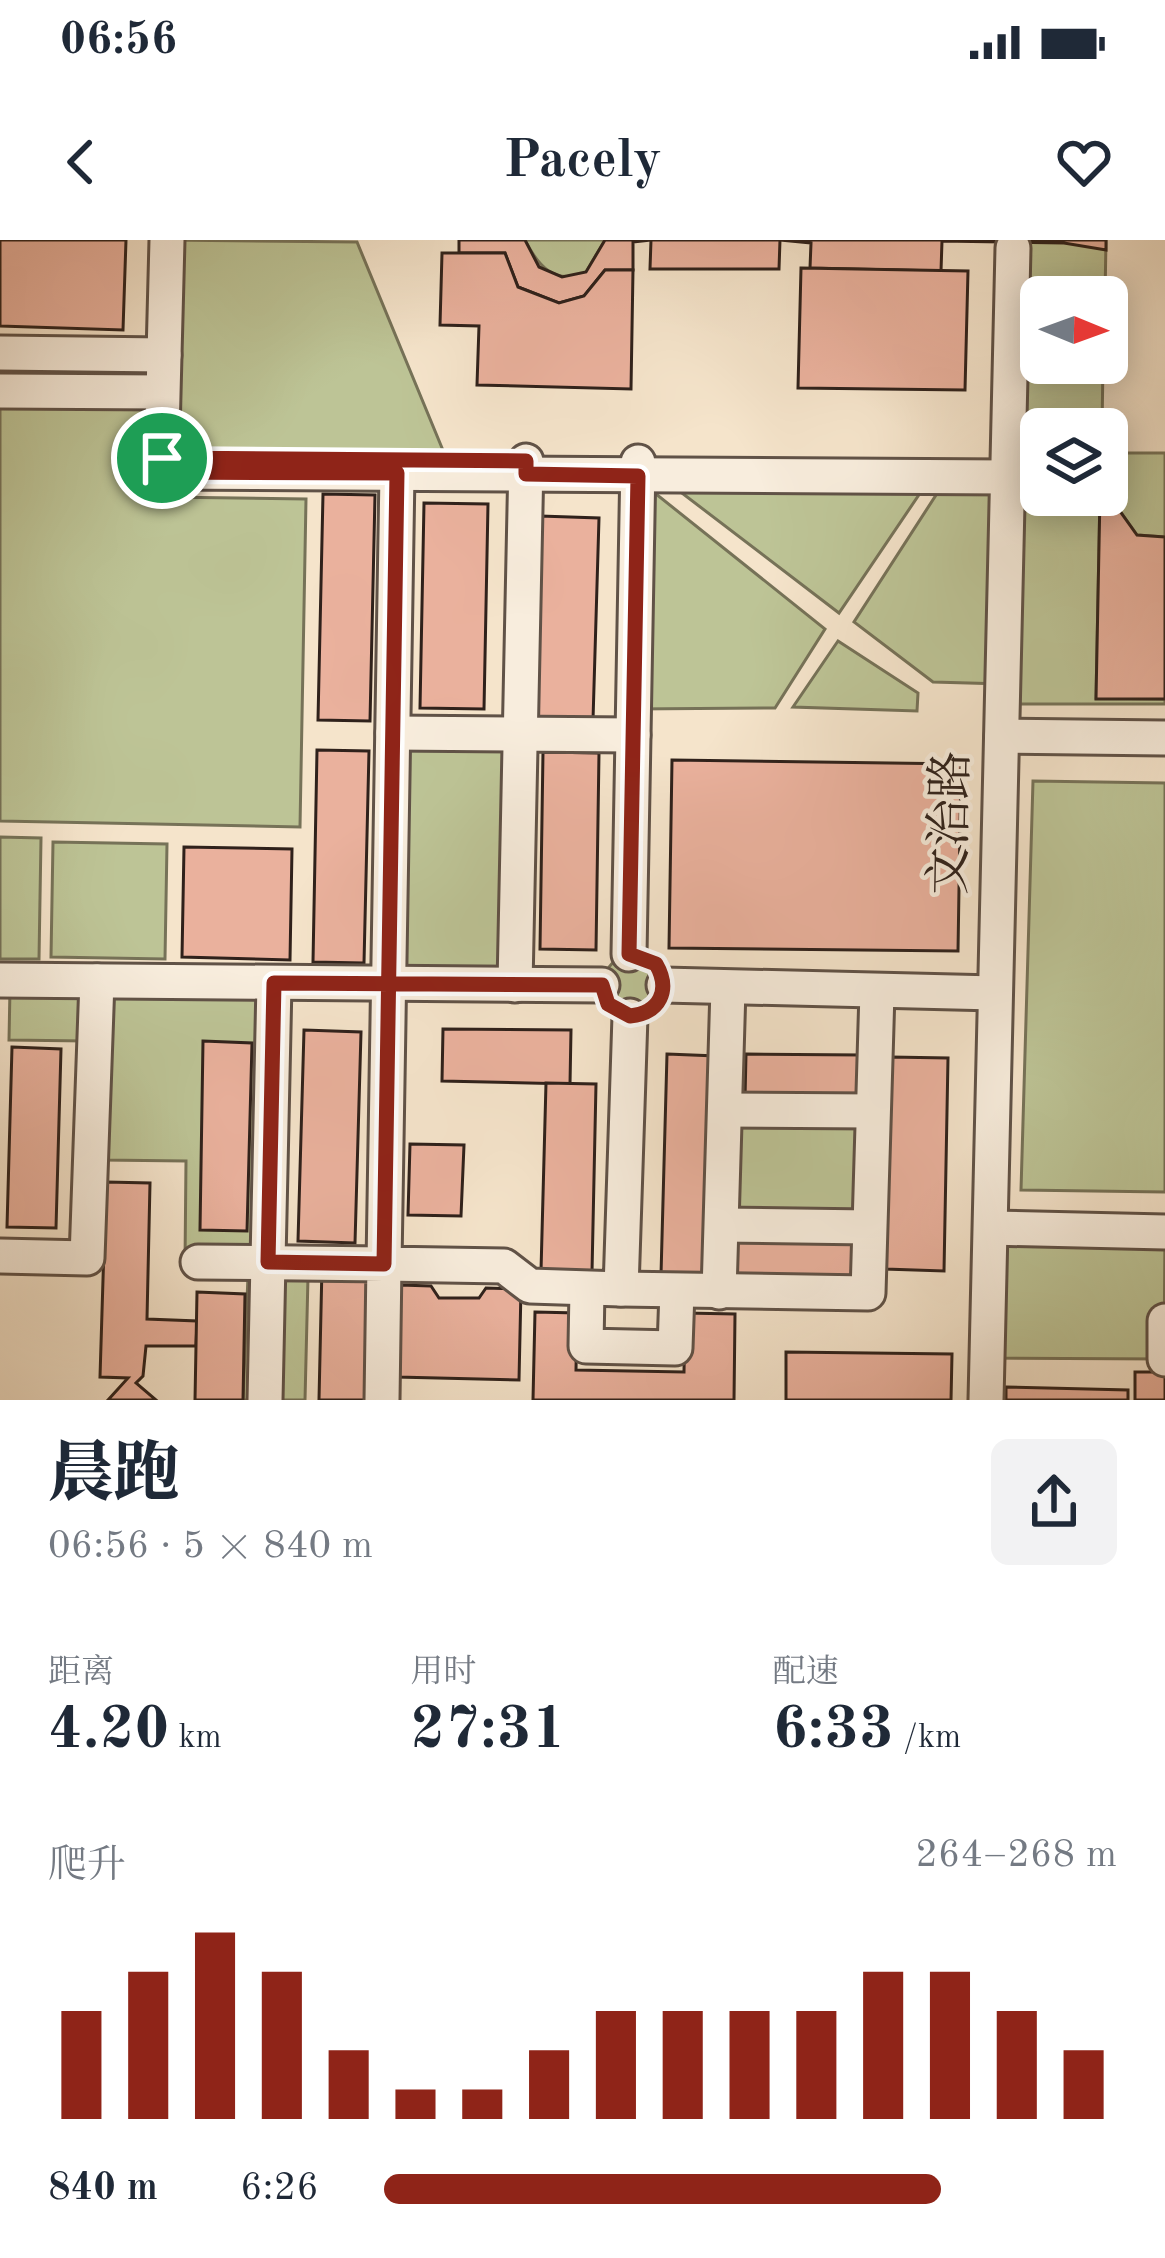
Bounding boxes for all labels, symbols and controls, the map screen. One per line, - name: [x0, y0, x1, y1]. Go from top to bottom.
- text: 06:56: [60, 19, 177, 64]
- icon: back: [48, 129, 114, 195]
- icon: heart: [1051, 129, 1117, 195]
- text: Pacely: [503, 135, 662, 189]
- north arrow: [1020, 276, 1128, 384]
- map controls: [1020, 276, 1128, 516]
- pin: [111, 407, 213, 509]
- button: layers: [1020, 408, 1128, 516]
- icon: arrive: [129, 425, 195, 491]
- street label: 文治路: [923, 751, 977, 895]
- button: share: [991, 1439, 1117, 1565]
- text: 晨跑: [48, 1445, 180, 1511]
- text: 06:56 · 5 × 840 m: [48, 1527, 373, 1566]
- text: 距离: [48, 1657, 114, 1690]
- text: 用时: [410, 1657, 476, 1690]
- text: 配速: [773, 1657, 839, 1690]
- text: 4.20: [48, 1701, 169, 1761]
- text: 27:31: [410, 1701, 566, 1761]
- text: 6:33: [773, 1701, 894, 1761]
- text: km: [169, 1722, 222, 1755]
- text: /km: [894, 1722, 961, 1755]
- text: 264–268 m: [915, 1836, 1117, 1875]
- text: 爬升: [48, 1847, 126, 1886]
- text: 840 m: [48, 2169, 158, 2208]
- text: 6:26: [240, 2169, 319, 2208]

